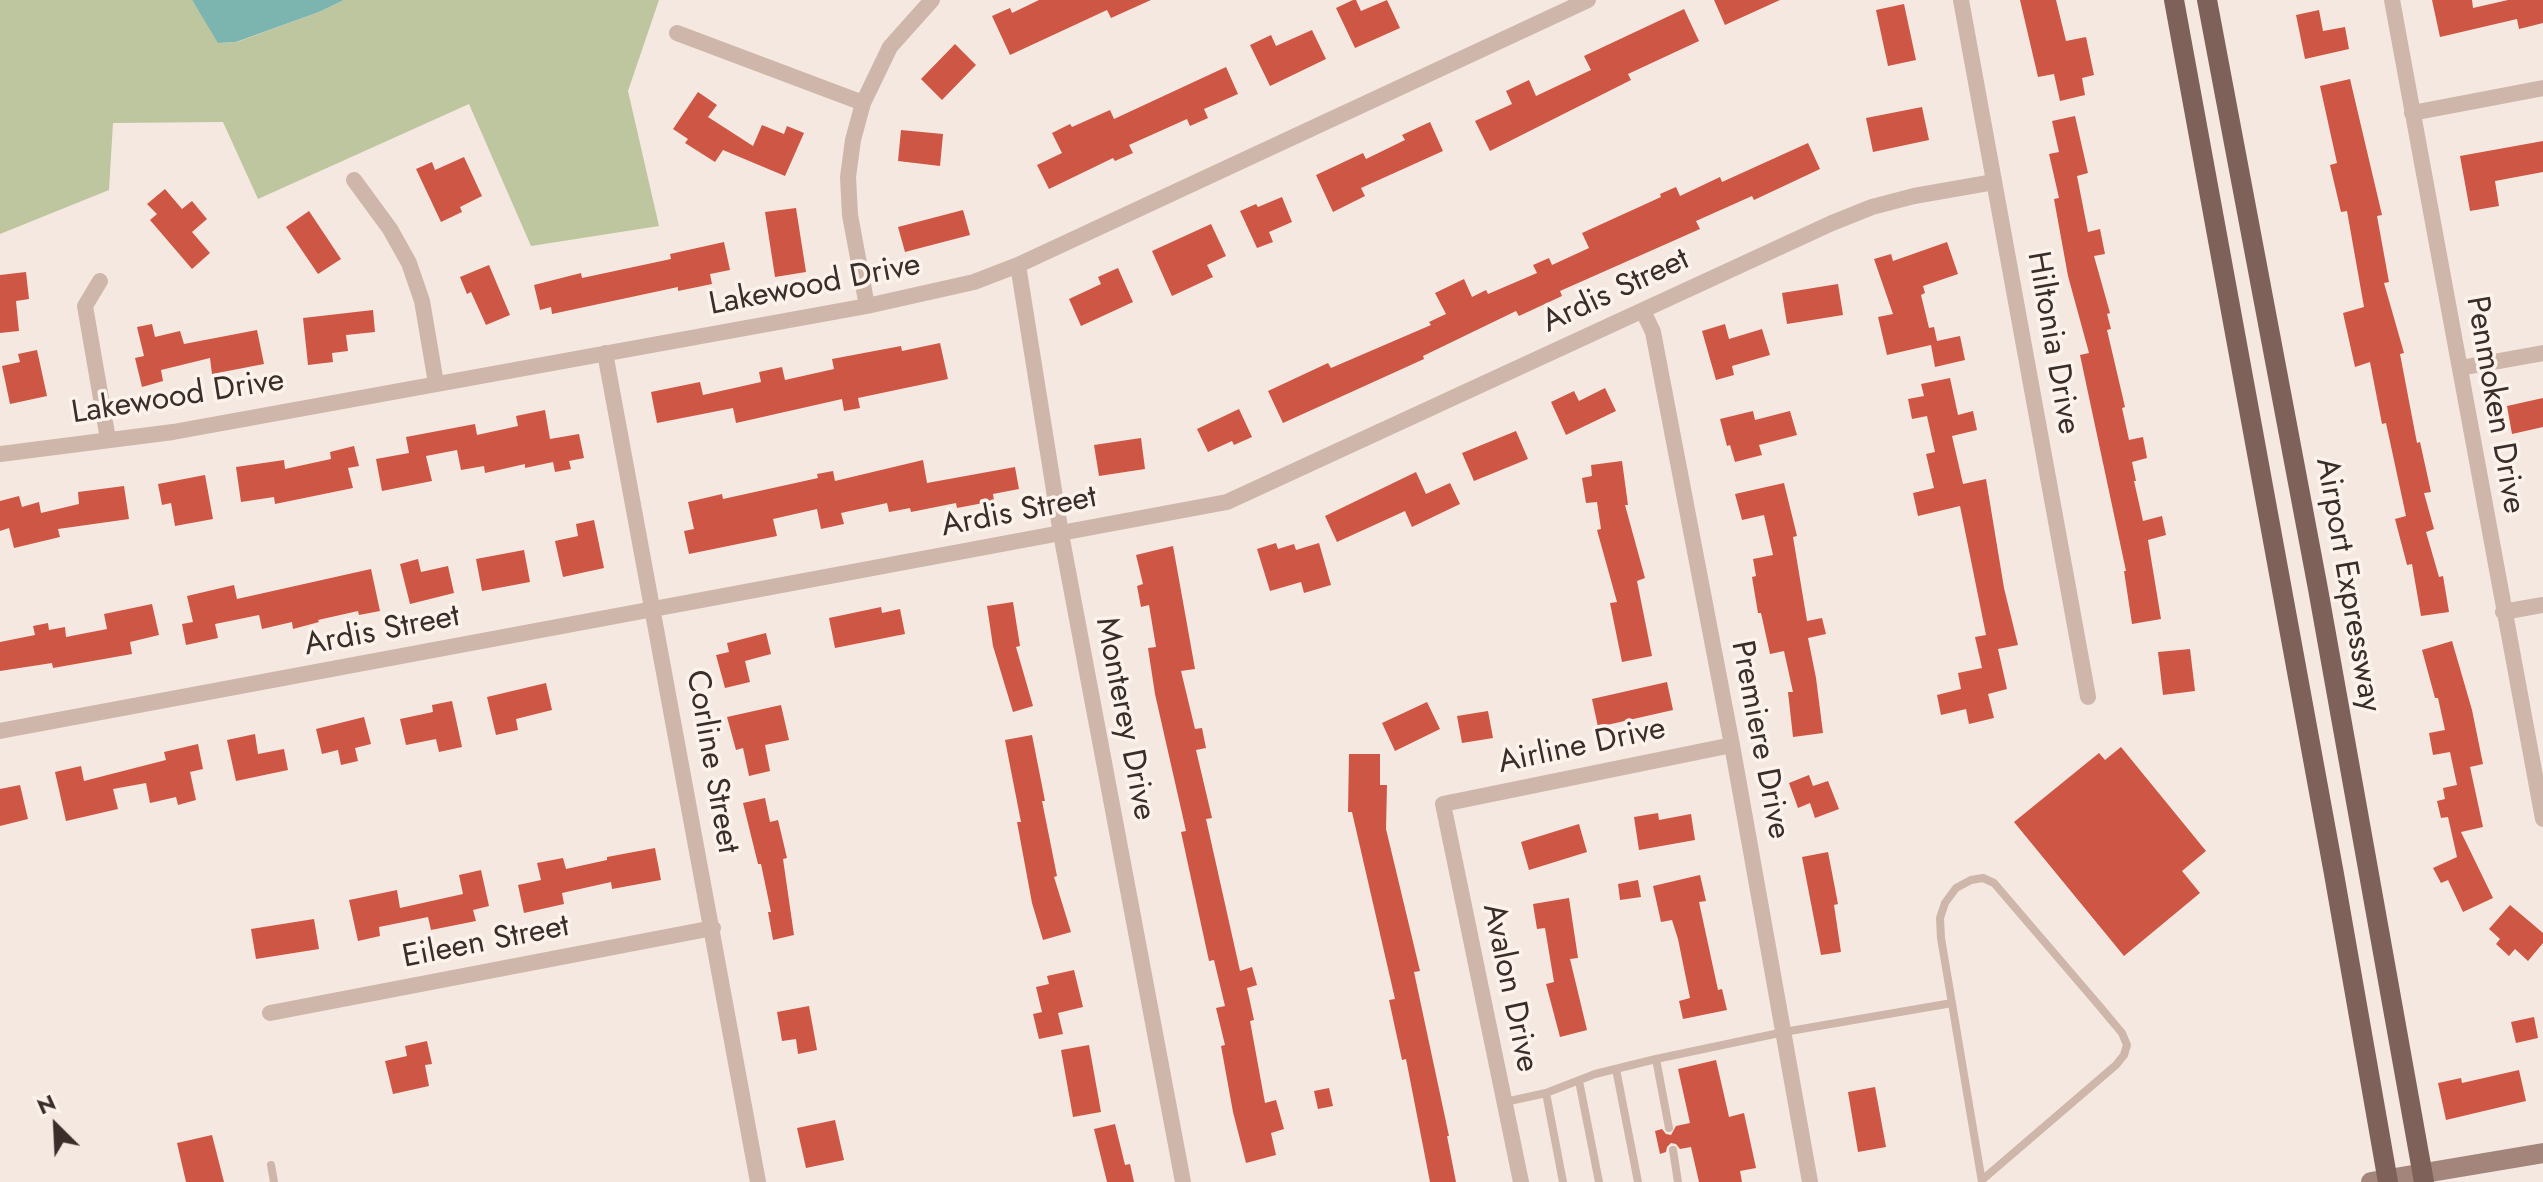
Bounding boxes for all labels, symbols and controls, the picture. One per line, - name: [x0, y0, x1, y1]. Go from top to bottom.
- street label: Ardis Street: [1537, 241, 1695, 343]
- street label: Lakewood Drive: [706, 247, 924, 325]
- street label: Hiltonia Drive: [2017, 249, 2087, 437]
- street label: Penmoken Drive: [2456, 293, 2532, 517]
- street label: Lakewood Drive: [69, 362, 287, 434]
- street label: Airport Expressway: [2306, 455, 2388, 715]
- street label: Ardis Street: [938, 479, 1100, 547]
- street label: Ardis Street: [301, 598, 463, 666]
- street label: Monterey Drive: [1086, 614, 1162, 824]
- street label: Premiere Drive: [1721, 638, 1797, 842]
- street label: Corline Street: [676, 667, 746, 857]
- street label: Airline Drive: [1495, 711, 1669, 783]
- street label: Avalon Drive: [1472, 900, 1546, 1076]
- street label: Eileen Street: [399, 908, 573, 978]
- north arrow: [16, 1086, 96, 1166]
- text: N: [32, 1086, 61, 1122]

